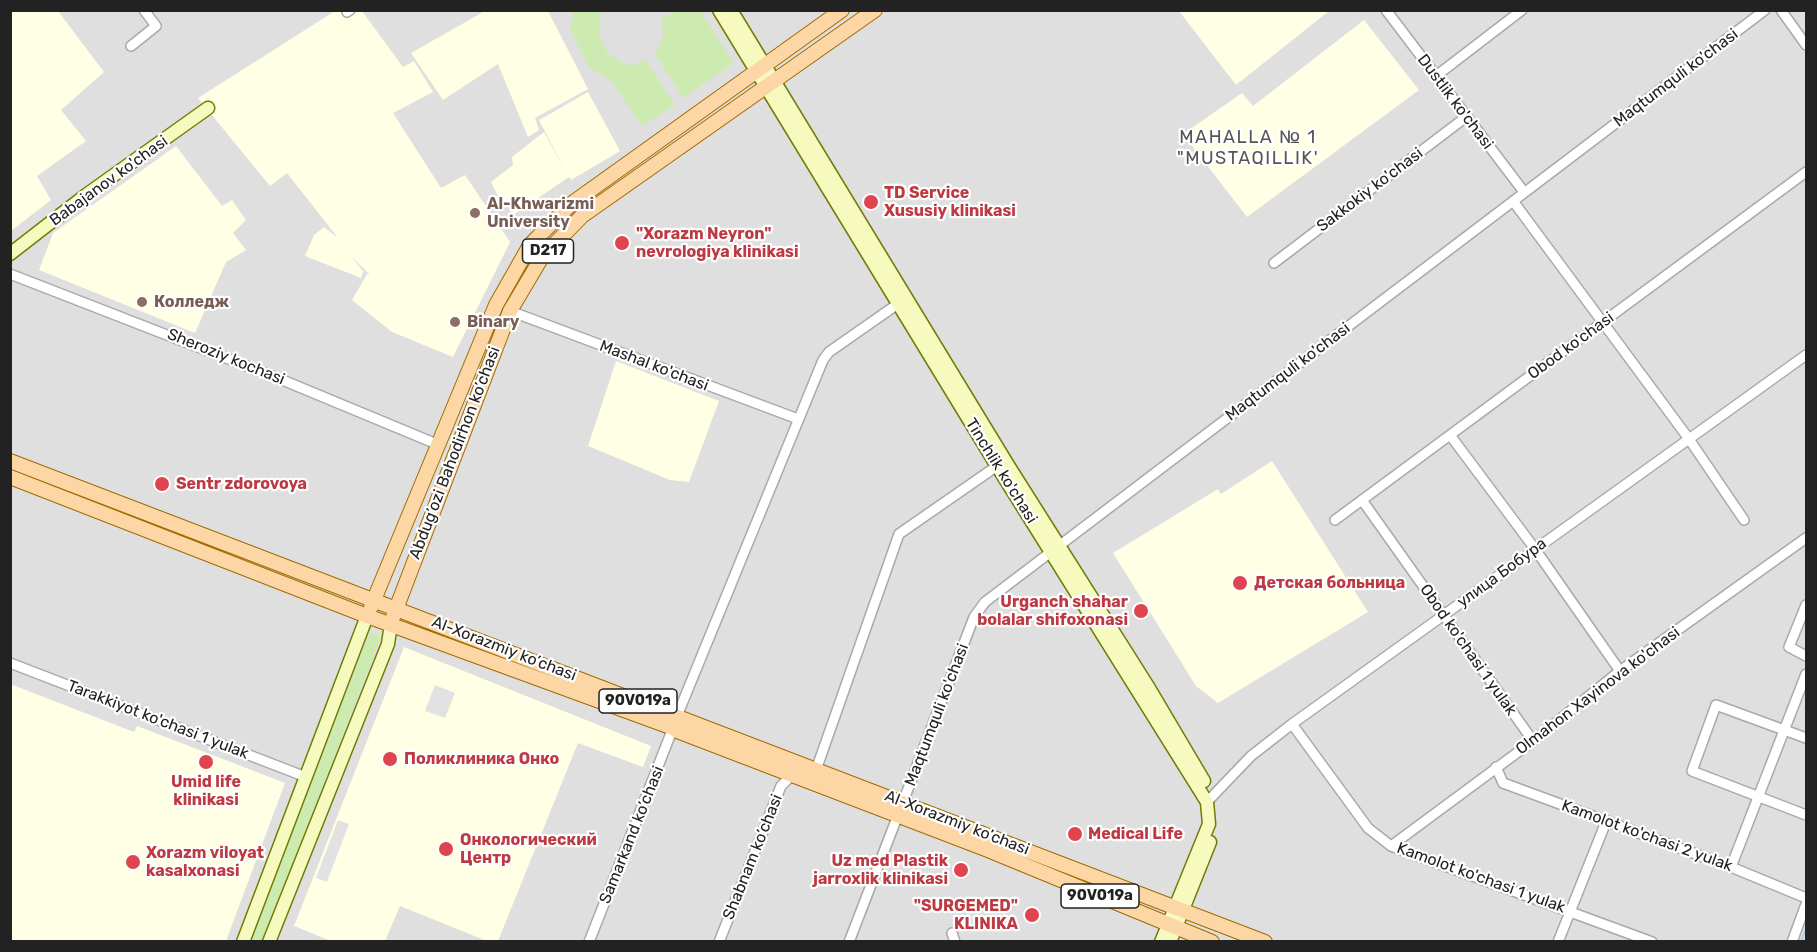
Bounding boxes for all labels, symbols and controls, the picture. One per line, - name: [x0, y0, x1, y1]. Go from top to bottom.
- street label: Maqtumquli ko'chasi: [1610, 25, 1742, 131]
- street label: Dustlik ko'chasi: [1413, 51, 1497, 153]
- district label: MAHALLA № 1 "MUSTAQILLIK': [1177, 127, 1319, 170]
- street label: Babajanov ko'chasi: [46, 132, 172, 230]
- street label: Sakkokiy ko'chasi: [1313, 144, 1427, 236]
- place label: TD Service Xususiy klinikasi: [884, 183, 1016, 221]
- marker: TD Service Xususiy klinikasi: [862, 193, 880, 211]
- place label: Al-Khwarizmi University: [487, 194, 594, 232]
- marker: Al-Khwarizmi University: [468, 206, 482, 220]
- place label: "Xorazm Neyron" nevrologiya klinikasi: [636, 224, 799, 262]
- marker: "Xorazm Neyron" nevrologiya klinikasi: [613, 234, 631, 252]
- road number: D217: [522, 239, 574, 263]
- place label: Колледж: [154, 292, 229, 312]
- marker: Колледж: [135, 295, 149, 309]
- street label: Obod ko'chasi: [1524, 308, 1618, 384]
- place label: Binary: [467, 312, 519, 332]
- marker: Binary: [448, 315, 462, 329]
- street label: Maqtumquli ko'chasi: [1222, 319, 1354, 425]
- street label: Sheroziy kochasi: [164, 325, 288, 389]
- street label: Mashal ko'chasi: [597, 336, 711, 396]
- street label: Abdug’ozi Bahodirhon ko’chasi: [406, 344, 504, 562]
- street label: Tinchlik ko'chasi: [961, 415, 1041, 527]
- place label: Sentr zdorovoya: [176, 474, 307, 494]
- marker: Sentr zdorovoya: [153, 475, 171, 493]
- street label: улица Бобура: [1454, 534, 1550, 612]
- place label: Детская больница: [1254, 573, 1405, 593]
- marker: Детская больница: [1231, 574, 1249, 592]
- street label: Obod ko'chasi 1 yulak: [1415, 581, 1521, 719]
- place label: Urganch shahar bolalar shifoxonasi: [977, 592, 1128, 630]
- marker: Urganch shahar bolalar shifoxonasi: [1132, 602, 1150, 620]
- street label: Al-Xorazmiy ko’chasi: [429, 613, 579, 685]
- street label: Olmahon Xayinova ko'chasi: [1512, 623, 1684, 759]
- street label: Maqtumquli ko'chasi: [901, 641, 973, 789]
- street label: Tarakkiyot ko'chasi 1 yulak: [65, 676, 251, 764]
- road number: 90V019a: [599, 689, 677, 713]
- place label: Поликлиника Онко: [404, 749, 559, 769]
- marker: Поликлиника Онко: [381, 750, 399, 768]
- marker: Umid life klinikasi: [197, 753, 215, 771]
- street label: Samarkand ko’chasi: [596, 763, 668, 907]
- place label: Umid life klinikasi: [171, 772, 241, 810]
- street label: Al-Xorazmiy ko’chasi: [882, 787, 1032, 859]
- street label: Shabnam ko’chasi: [719, 791, 787, 923]
- street label: Kamolot ko'chasi 2 yulak: [1559, 796, 1735, 876]
- place label: Medical Life: [1088, 824, 1183, 844]
- marker: Medical Life: [1066, 825, 1084, 843]
- place label: Онкологический Центр: [460, 830, 597, 868]
- street label: Kamolot ko'chasi 1 yulak: [1394, 839, 1568, 917]
- marker: Онкологический Центр: [437, 840, 455, 858]
- place label: Xorazm viloyat kasalxonasi: [146, 843, 264, 881]
- place label: Uz med Plastik jarroxlik klinikasi: [813, 851, 948, 889]
- marker: Xorazm viloyat kasalxonasi: [124, 853, 142, 871]
- marker: Uz med Plastik jarroxlik klinikasi: [952, 861, 970, 879]
- road number: 90V019a: [1061, 884, 1139, 908]
- place label: "SURGEMED" KLINIKA: [914, 896, 1018, 934]
- marker: "SURGEMED" KLINIKA: [1023, 906, 1041, 924]

